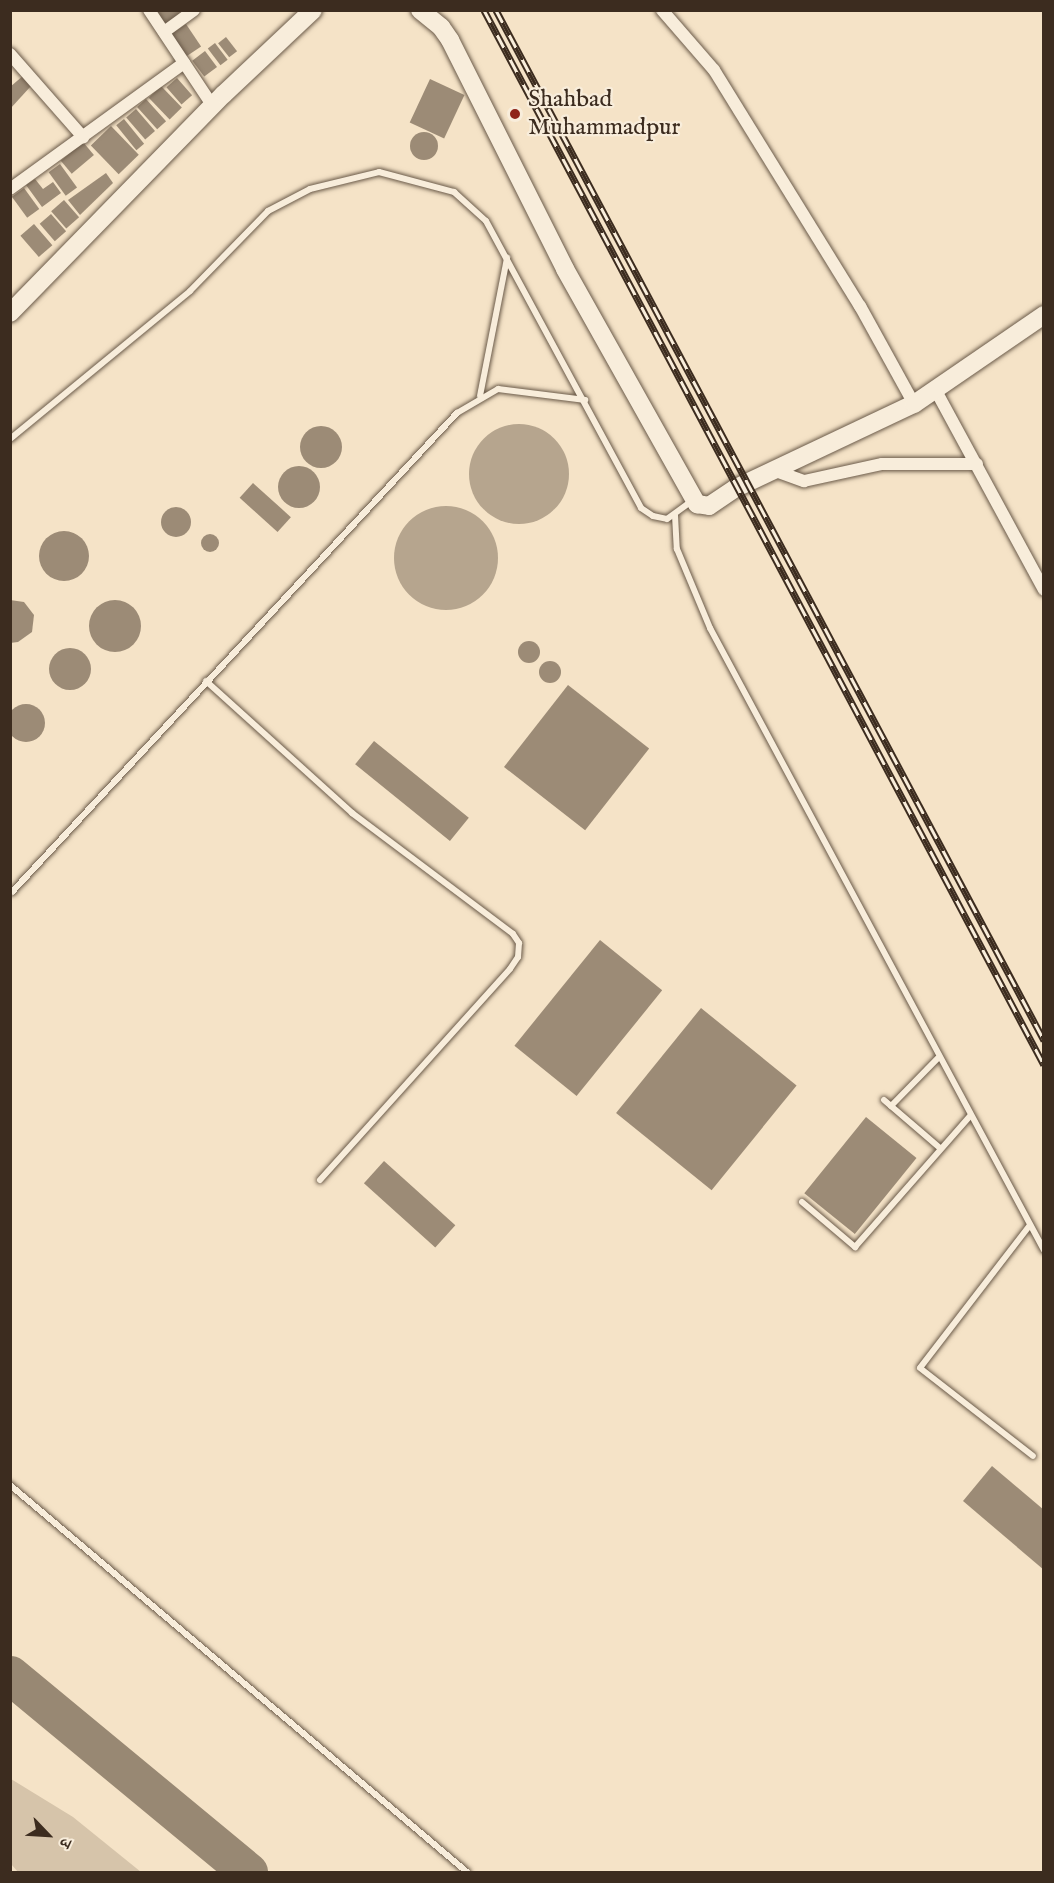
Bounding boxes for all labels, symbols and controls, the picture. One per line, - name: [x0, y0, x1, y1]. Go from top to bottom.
- place label: Shahbad Muhammadpur: [528, 86, 680, 142]
- marker: Shahbad Muhammadpur: [506, 105, 524, 123]
- north arrow: [18, 1805, 78, 1865]
- text: उ: [54, 1835, 75, 1851]

